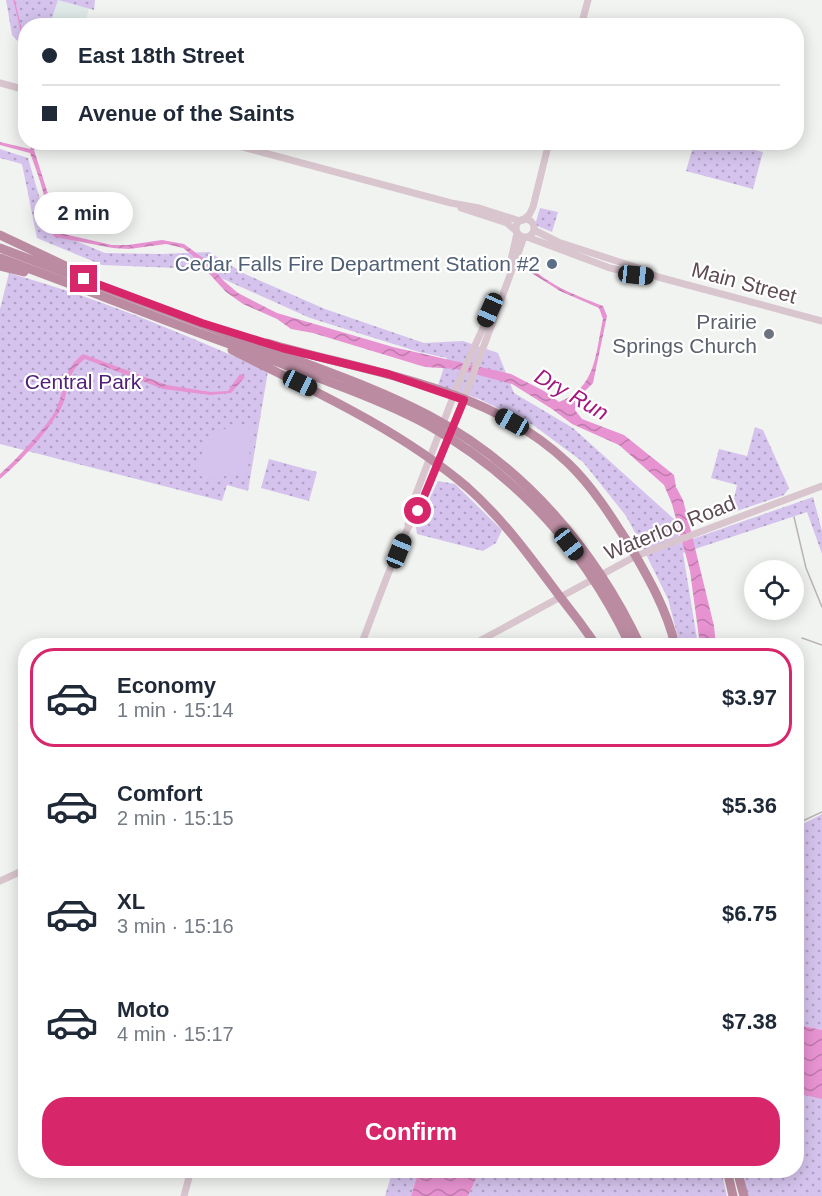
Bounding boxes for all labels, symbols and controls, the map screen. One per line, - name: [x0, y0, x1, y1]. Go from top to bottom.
- text: East 18th Street: [78, 43, 244, 68]
- text: Avenue of the Saints: [78, 101, 295, 126]
- callout: 2 min: [34, 192, 134, 234]
- text: 2 min: [57, 202, 110, 224]
- place label: Cedar Falls Fire Department Station #2: [175, 252, 540, 275]
- marker: Cedar Falls Fire Department Station #2: [545, 257, 559, 271]
- street label: Main Street: [689, 258, 799, 308]
- car: [617, 264, 655, 286]
- route end: [70, 265, 97, 292]
- car: [474, 290, 506, 330]
- place label: Prairie Springs Church: [612, 310, 757, 357]
- marker: Prairie Springs Church: [762, 327, 776, 341]
- water label: Dry Run: [531, 363, 613, 425]
- car: [280, 367, 320, 399]
- park label: Central Park: [25, 370, 142, 393]
- car: [492, 405, 532, 439]
- street label: Waterloo Road: [601, 491, 739, 564]
- route start: [404, 497, 431, 524]
- car: [551, 524, 587, 564]
- car: [384, 531, 414, 571]
- map controls: [744, 560, 804, 620]
- button: locate: [744, 560, 804, 620]
- icon: car: [45, 671, 99, 725]
- text: Economy: [117, 673, 216, 698]
- text: $3.97: [722, 685, 777, 710]
- text: 1 min · 15:14: [117, 699, 234, 721]
- icon: car: [45, 779, 99, 833]
- text: Comfort: [117, 781, 203, 806]
- text: $5.36: [722, 793, 777, 818]
- text: 2 min · 15:15: [117, 807, 234, 829]
- icon: car: [45, 887, 99, 941]
- text: XL: [117, 889, 145, 914]
- text: $6.75: [722, 901, 777, 926]
- text: 3 min · 15:16: [117, 915, 234, 937]
- icon: car: [45, 995, 99, 1049]
- text: Moto: [117, 997, 170, 1022]
- text: $7.38: [722, 1009, 777, 1034]
- text: 4 min · 15:17: [117, 1023, 234, 1045]
- button: Confirm: [42, 1097, 780, 1166]

